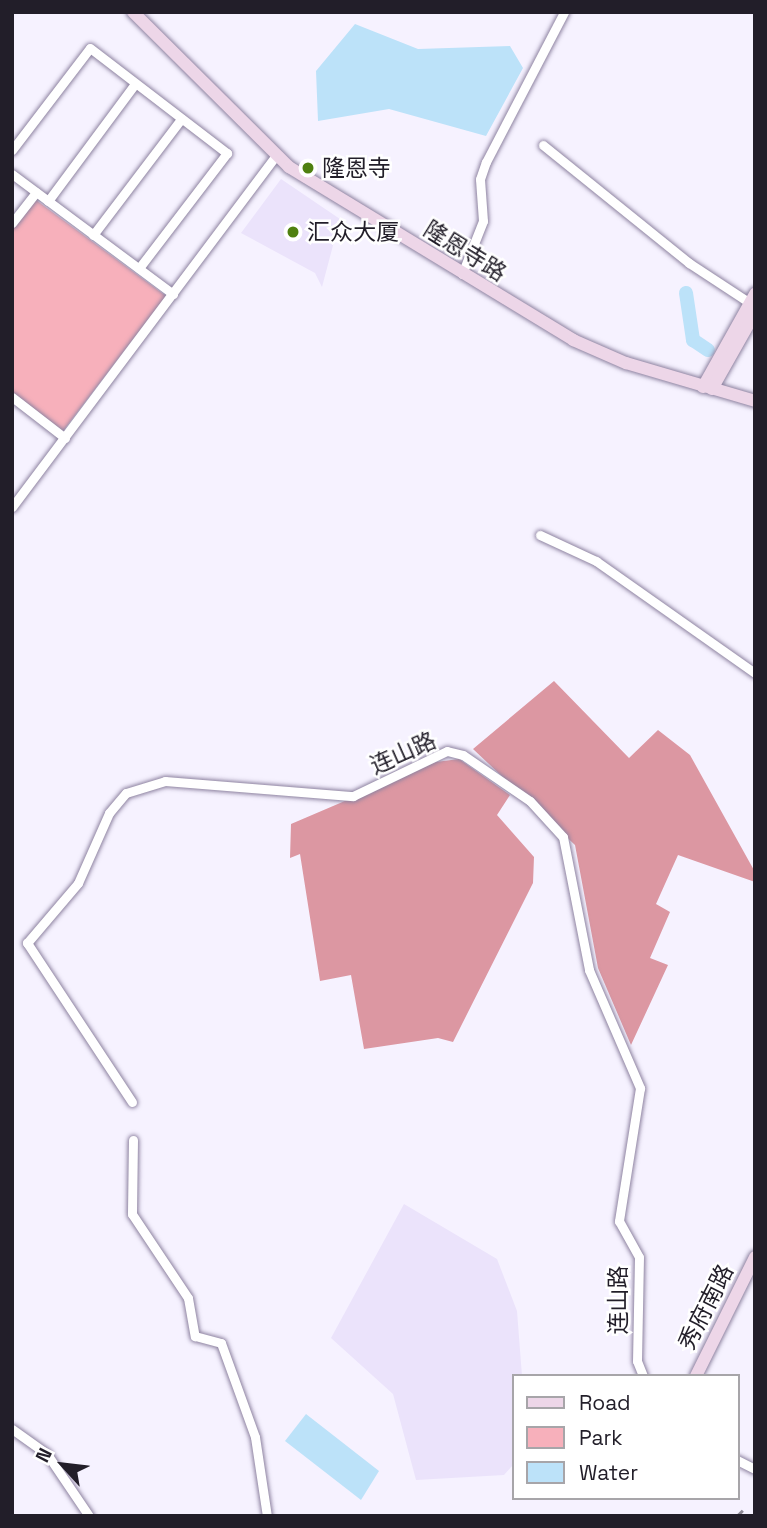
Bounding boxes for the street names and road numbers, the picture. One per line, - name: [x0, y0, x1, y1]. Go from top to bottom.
- street label: 隆恩寺路: [419, 215, 511, 287]
- street label: 连山路: [366, 726, 440, 780]
- street label: 秀府南路: [673, 1260, 739, 1354]
- street label: 连山路: [604, 1266, 632, 1334]

